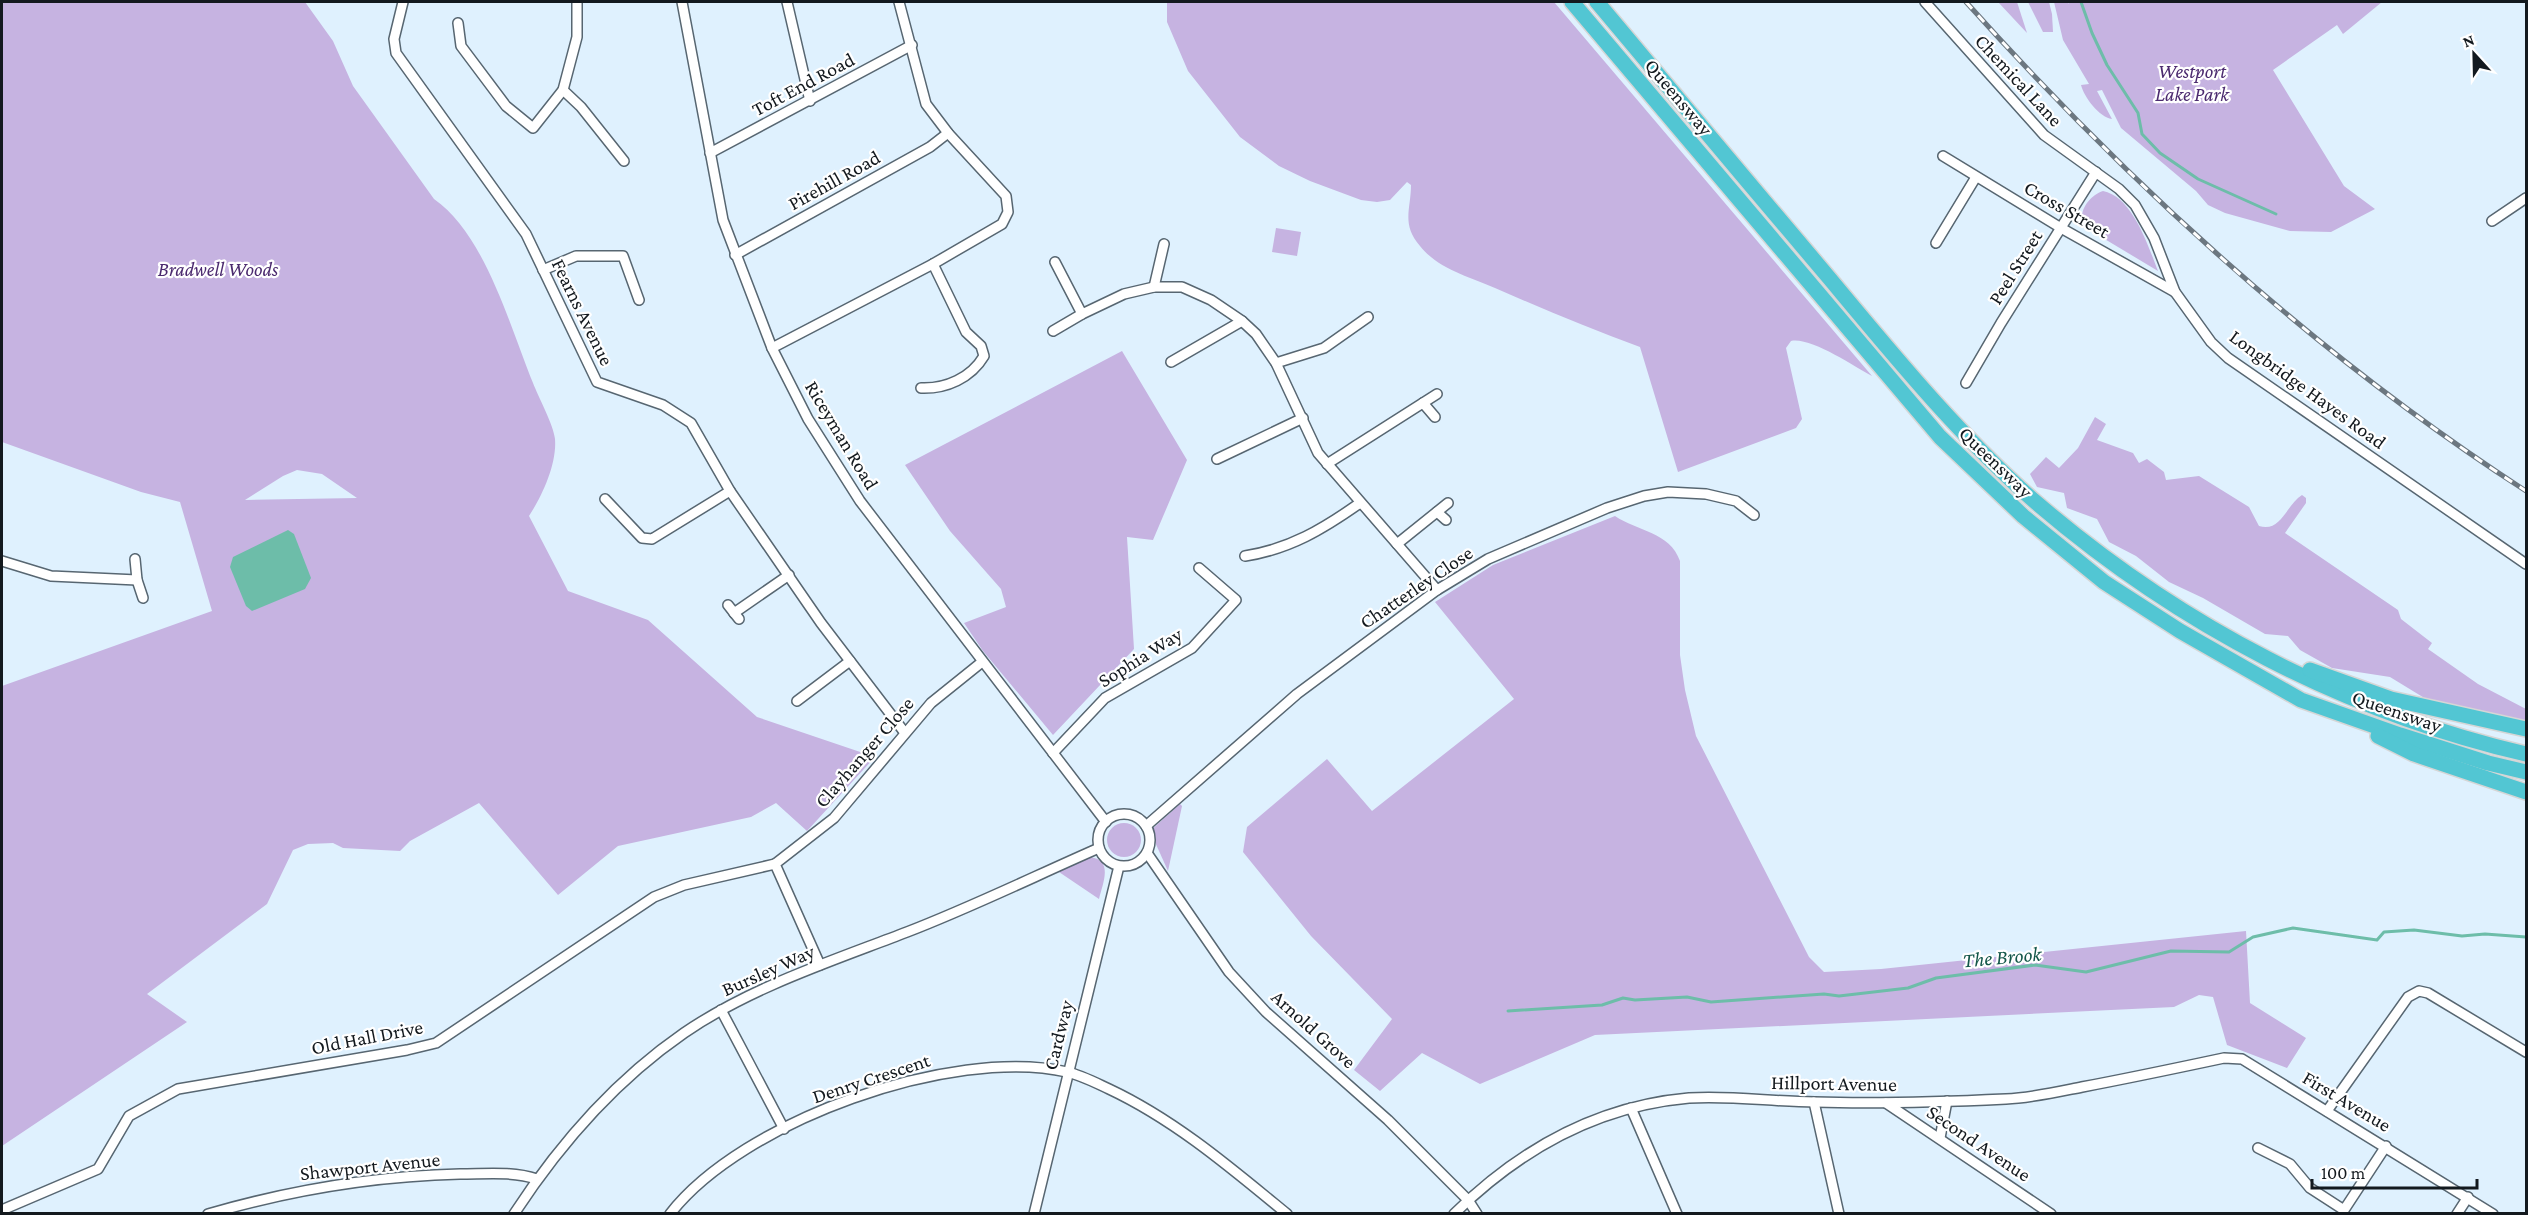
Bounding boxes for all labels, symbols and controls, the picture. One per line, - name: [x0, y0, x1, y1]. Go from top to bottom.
- north arrow: [2444, 24, 2504, 84]
- street label: Chemical Lane: [1971, 29, 2067, 131]
- text: N: [2460, 31, 2477, 50]
- street label: Toft End Road: [748, 48, 858, 120]
- street label: Queensway: [1640, 54, 1718, 141]
- park label: Westport Lake Park: [2155, 60, 2230, 105]
- street label: Pirehill Road: [784, 146, 884, 214]
- street label: Cross Street: [2020, 176, 2114, 242]
- street label: Peel Street: [1984, 226, 2047, 308]
- street label: Fearns Avenue: [548, 255, 618, 369]
- park label: Bradwell Woods: [158, 258, 279, 280]
- street label: Longbridge Hayes Road: [2225, 325, 2391, 454]
- street label: Riceyman Road: [800, 377, 883, 494]
- street label: Queensway: [1954, 422, 2038, 503]
- street label: Chatterley Close: [1355, 541, 1477, 634]
- street label: Sophia Way: [1094, 622, 1187, 692]
- street label: Queensway: [2349, 685, 2445, 738]
- street label: Clayhanger Close: [810, 692, 919, 812]
- street label: Bursley Way: [718, 939, 819, 1001]
- water label: The Brook: [1962, 942, 2043, 972]
- street label: Arnold Grove: [1267, 985, 1361, 1073]
- street label: Cardway: [1039, 997, 1078, 1072]
- street label: Old Hall Drive: [309, 1015, 425, 1059]
- street label: Denry Crescent: [809, 1049, 933, 1108]
- street label: First Avenue: [2299, 1066, 2395, 1136]
- street label: Hillport Avenue: [1771, 1071, 1897, 1096]
- street label: Second Avenue: [1923, 1100, 2035, 1186]
- street label: Shawport Avenue: [299, 1148, 441, 1185]
- scale bar: [2312, 1152, 2477, 1190]
- text: 100 m: [2321, 1163, 2366, 1183]

